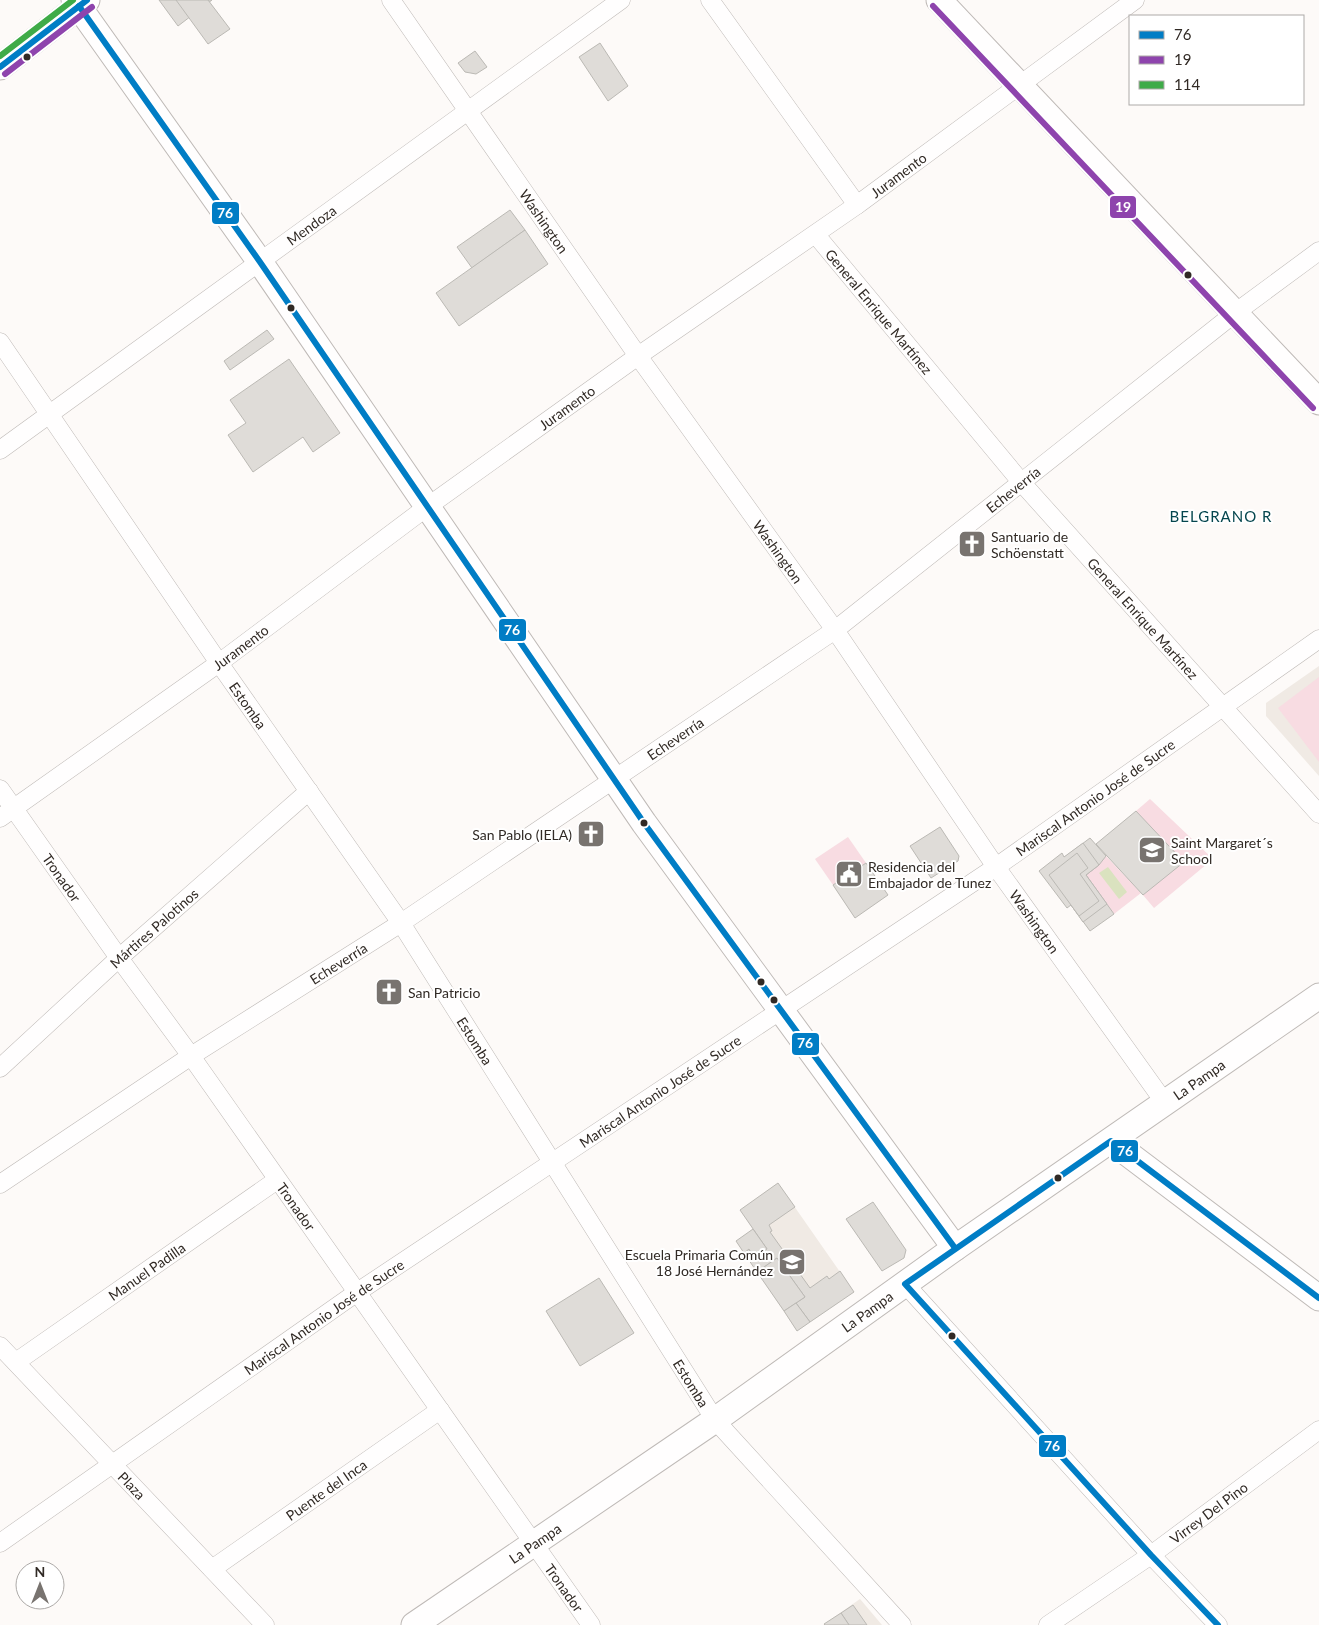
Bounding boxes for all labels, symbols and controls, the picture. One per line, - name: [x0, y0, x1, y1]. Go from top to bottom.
- legend: [1129, 15, 1304, 105]
- text: 76: [1174, 25, 1192, 43]
- text: 19: [1174, 50, 1191, 68]
- unlabelled marker: [22, 52, 32, 62]
- text: 114: [1174, 75, 1200, 93]
- street label: Juramento: [867, 148, 929, 201]
- street label: Washington: [516, 186, 572, 256]
- line badge: 19: [1109, 195, 1137, 219]
- text: 19: [1115, 198, 1131, 215]
- line badge: 76: [211, 201, 240, 225]
- street label: Mendoza: [283, 201, 339, 248]
- text: 76: [217, 204, 233, 221]
- street label: General Enrique Martínez: [822, 245, 936, 377]
- unlabelled marker: [1183, 270, 1193, 280]
- unlabelled marker: [286, 303, 296, 313]
- street label: Juramento: [535, 381, 598, 433]
- street label: Echeverría: [982, 462, 1043, 516]
- district label: BELGRANO R: [1170, 507, 1272, 525]
- street label: Washington: [750, 517, 807, 586]
- place label: Santuario de Schöenstatt: [991, 528, 1068, 561]
- church icon: Santuario de Schöenstatt: [957, 529, 987, 559]
- street label: General Enrique Martínez: [1084, 554, 1202, 682]
- line badge: 76: [498, 618, 527, 642]
- street label: Juramento: [209, 621, 272, 673]
- text: 76: [504, 621, 520, 638]
- street label: Estomba: [226, 678, 271, 732]
- street label: Echeverría: [643, 713, 706, 763]
- street label: Mariscal Antonio José de Sucre: [1012, 735, 1178, 859]
- unlabelled marker: [639, 818, 649, 828]
- church icon: San Pablo (IELA): [576, 819, 606, 849]
- place label: San Pablo (IELA): [472, 826, 572, 843]
- place label: Saint Margaret´s School: [1171, 834, 1273, 867]
- school or university icon: Saint Margaret´s School: [1137, 835, 1167, 865]
- street label: Tronador: [39, 850, 85, 905]
- place label: Residencia del Embajador de Tunez: [868, 858, 991, 891]
- public building icon: Residencia del Embajador de Tunez: [834, 859, 864, 889]
- street label: Mártires Palotinos: [106, 884, 201, 971]
- street label: Washington: [1006, 886, 1063, 956]
- street label: Echeverría: [306, 938, 370, 987]
- church icon: San Patricio: [374, 977, 404, 1007]
- unlabelled marker: [756, 977, 766, 987]
- place label: San Patricio: [408, 984, 480, 1001]
- unlabelled marker: [769, 995, 779, 1005]
- street label: Estomba: [454, 1013, 497, 1068]
- street label: Mariscal Antonio José de Sucre: [576, 1031, 744, 1151]
- line badge: 76: [791, 1032, 820, 1056]
- text: 76: [797, 1034, 813, 1051]
- street label: La Pampa: [1170, 1055, 1228, 1103]
- line badge: 76: [1110, 1139, 1139, 1163]
- text: 76: [1117, 1142, 1133, 1159]
- unlabelled marker: [1053, 1173, 1063, 1183]
- street label: Tronador: [274, 1179, 319, 1234]
- street label: Manuel Padilla: [105, 1238, 188, 1304]
- place label: Escuela Primaria Común 18 José Hernández: [625, 1246, 773, 1279]
- school or university icon: Escuela Primaria Común 18 José Hernández: [777, 1247, 807, 1277]
- street label: Mariscal Antonio José de Sucre: [240, 1255, 407, 1378]
- street label: La Pampa: [838, 1287, 896, 1335]
- unlabelled marker: [947, 1331, 957, 1341]
- street label: Estomba: [670, 1356, 713, 1410]
- line badge: 76: [1038, 1434, 1067, 1458]
- text: 76: [1044, 1437, 1060, 1454]
- street label: Puente del Inca: [282, 1455, 370, 1524]
- street label: Plaza: [115, 1468, 149, 1503]
- street label: Virrey Del Pino: [1166, 1478, 1251, 1547]
- street label: La Pampa: [505, 1519, 564, 1567]
- north arrow: [15, 1560, 65, 1610]
- street label: Tronador: [542, 1560, 587, 1615]
- text: N: [35, 1563, 45, 1580]

